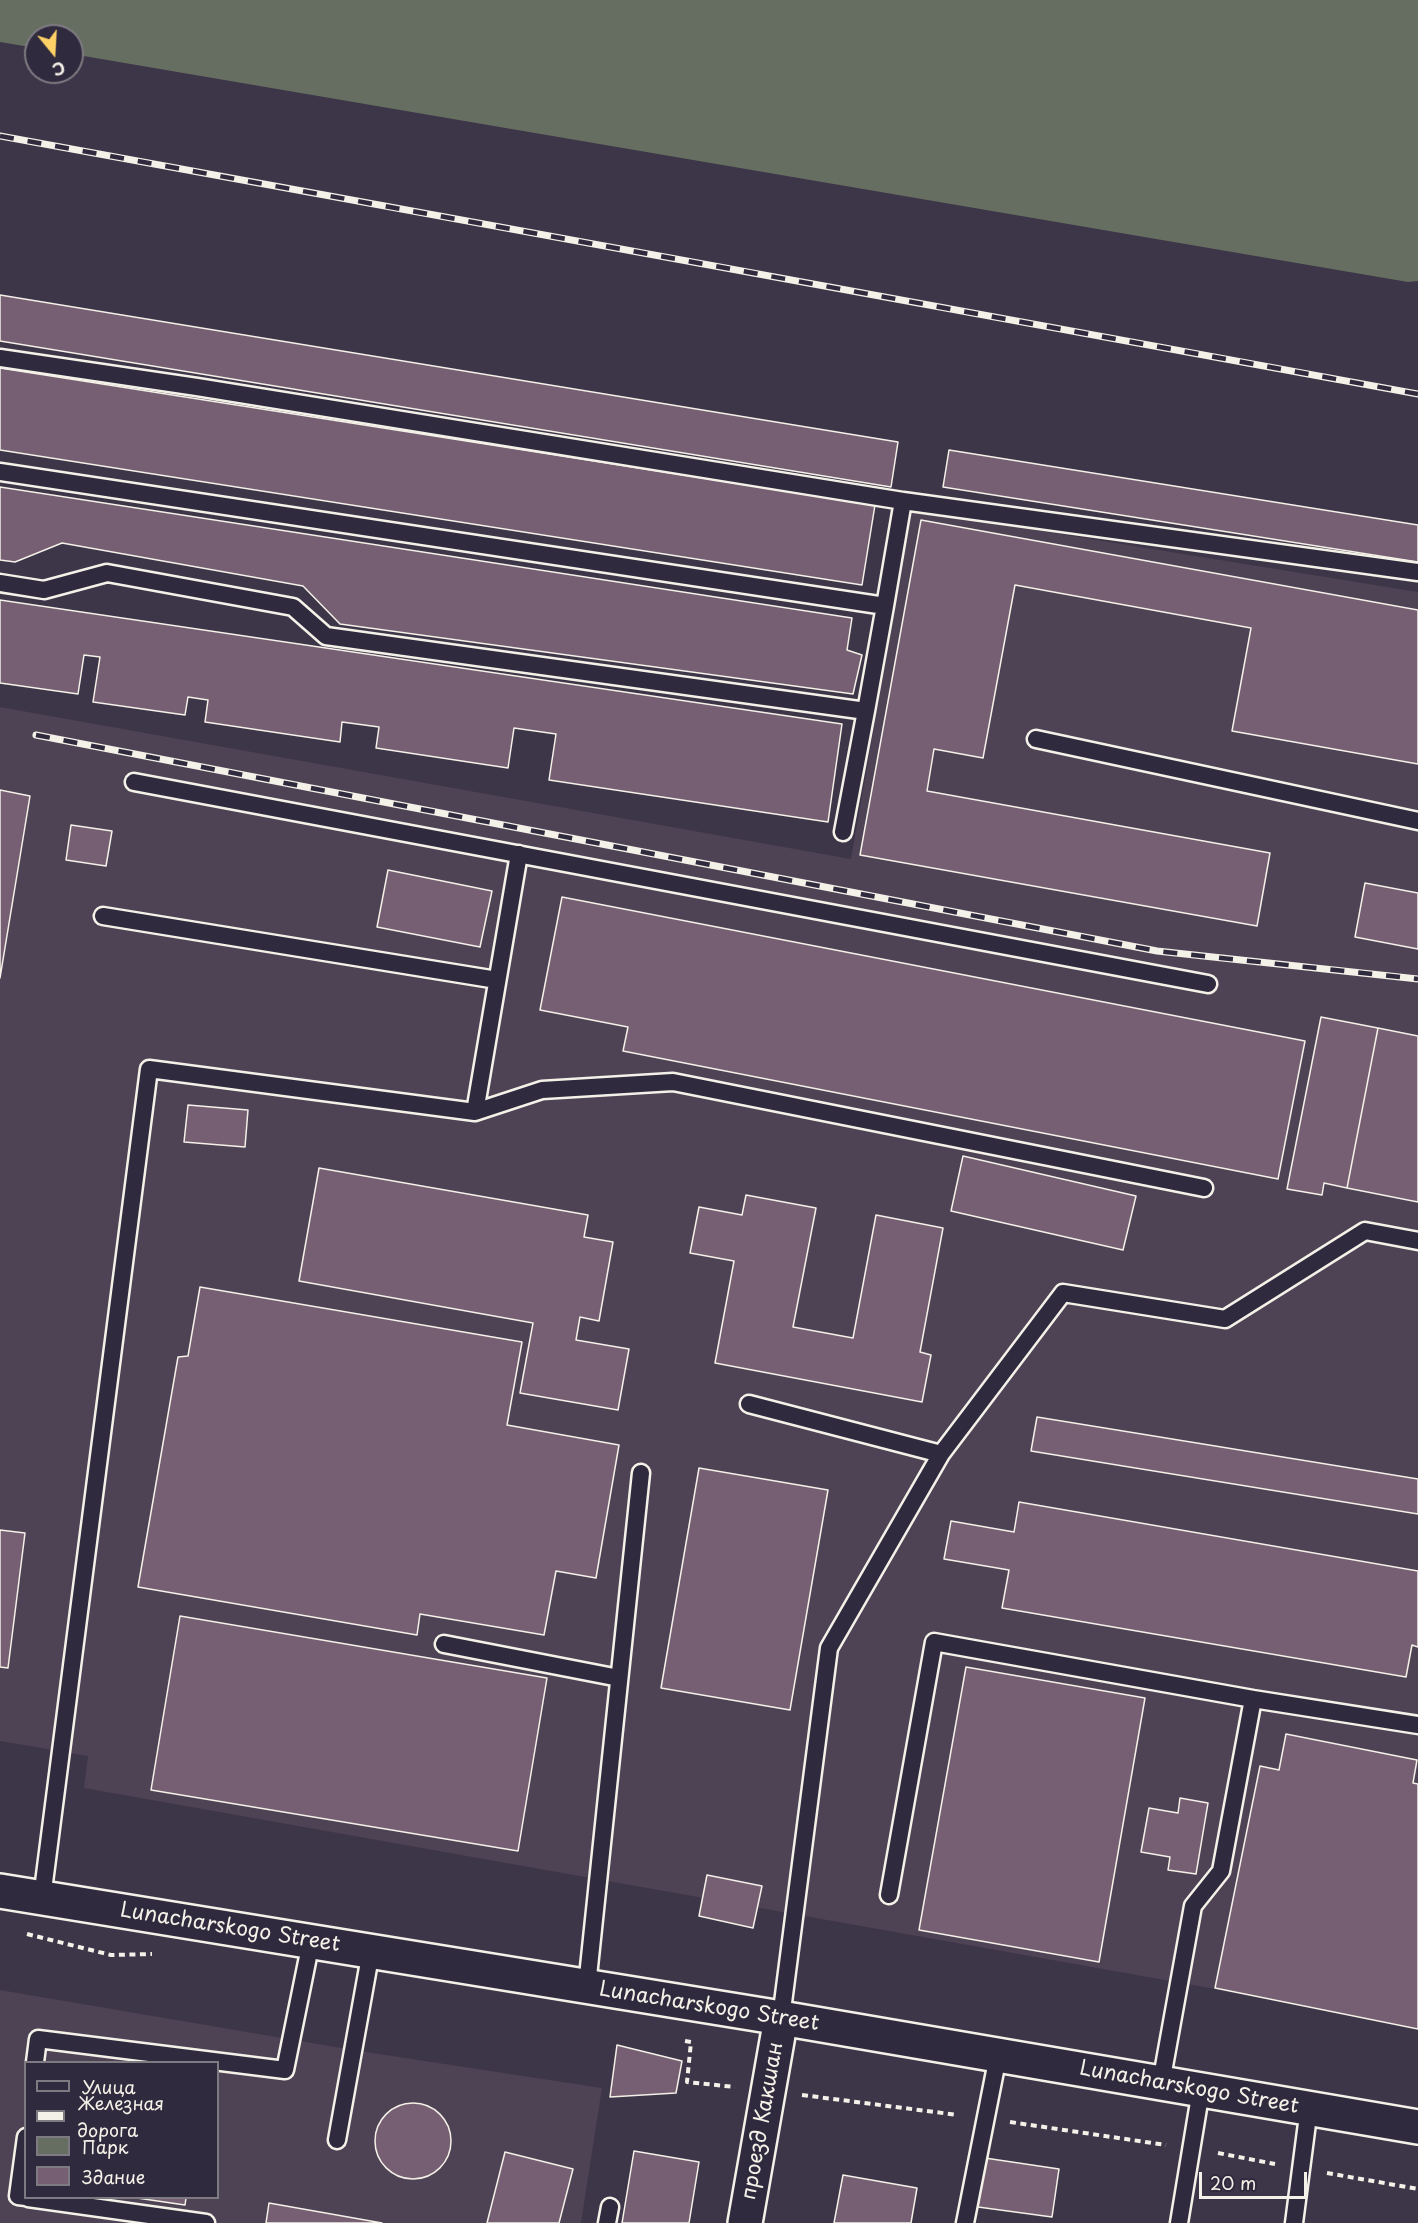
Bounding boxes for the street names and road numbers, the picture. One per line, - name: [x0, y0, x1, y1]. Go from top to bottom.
- street label: Lunacharskogo Street: [118, 1898, 342, 1958]
- street label: Lunacharskogo Street: [597, 1977, 821, 2037]
- street label: проезд Какшан: [737, 2040, 789, 2202]
- street label: Lunacharskogo Street: [1077, 2056, 1301, 2120]

